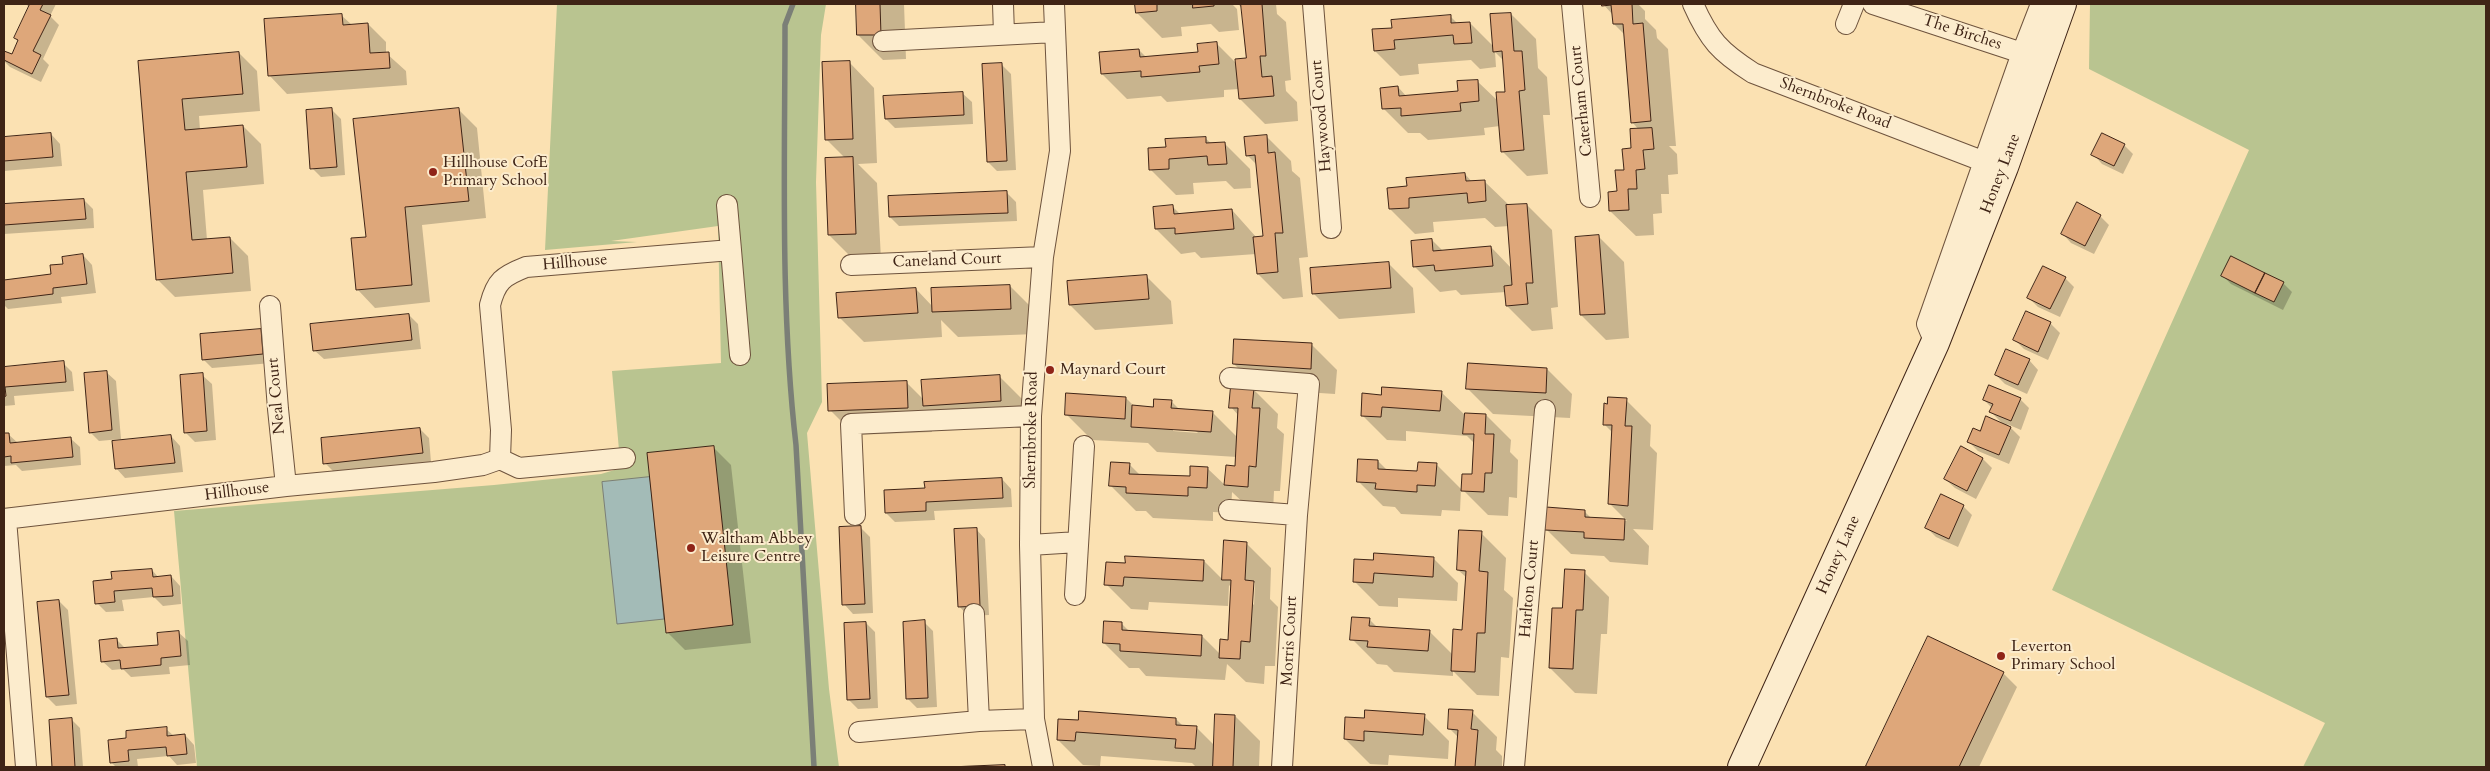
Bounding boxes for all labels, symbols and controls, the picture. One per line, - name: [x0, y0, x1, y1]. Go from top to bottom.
- street label: The Birches: [1920, 11, 2004, 55]
- street label: Caterham Court: [1567, 45, 1597, 157]
- street label: Haywood Court: [1308, 59, 1336, 173]
- street label: Shernbroke Road: [1777, 74, 1893, 134]
- street label: Honey Lane: [1977, 131, 2025, 217]
- place label: Hillhouse CofE Primary School: [443, 153, 548, 191]
- marker: Hillhouse CofE Primary School: [427, 166, 439, 178]
- street label: Caneland Court: [892, 250, 1002, 272]
- street label: Hillhouse: [542, 251, 608, 275]
- street label: Neal Court: [264, 357, 290, 435]
- place label: Maynard Court: [1060, 360, 1166, 380]
- marker: Maynard Court: [1044, 364, 1056, 376]
- street label: Shernbroke Road: [1021, 371, 1043, 489]
- street label: Hillhouse: [204, 479, 270, 505]
- street label: Honey Lane: [1813, 513, 1865, 597]
- place label: Waltham Abbey Leisure Centre: [701, 529, 813, 567]
- street label: Harlton Court: [1516, 539, 1544, 639]
- marker: Waltham Abbey Leisure Centre: [685, 542, 697, 554]
- street label: Morris Court: [1278, 596, 1302, 686]
- place label: Leverton Primary School: [2011, 637, 2115, 675]
- marker: Leverton Primary School: [1995, 650, 2007, 662]

